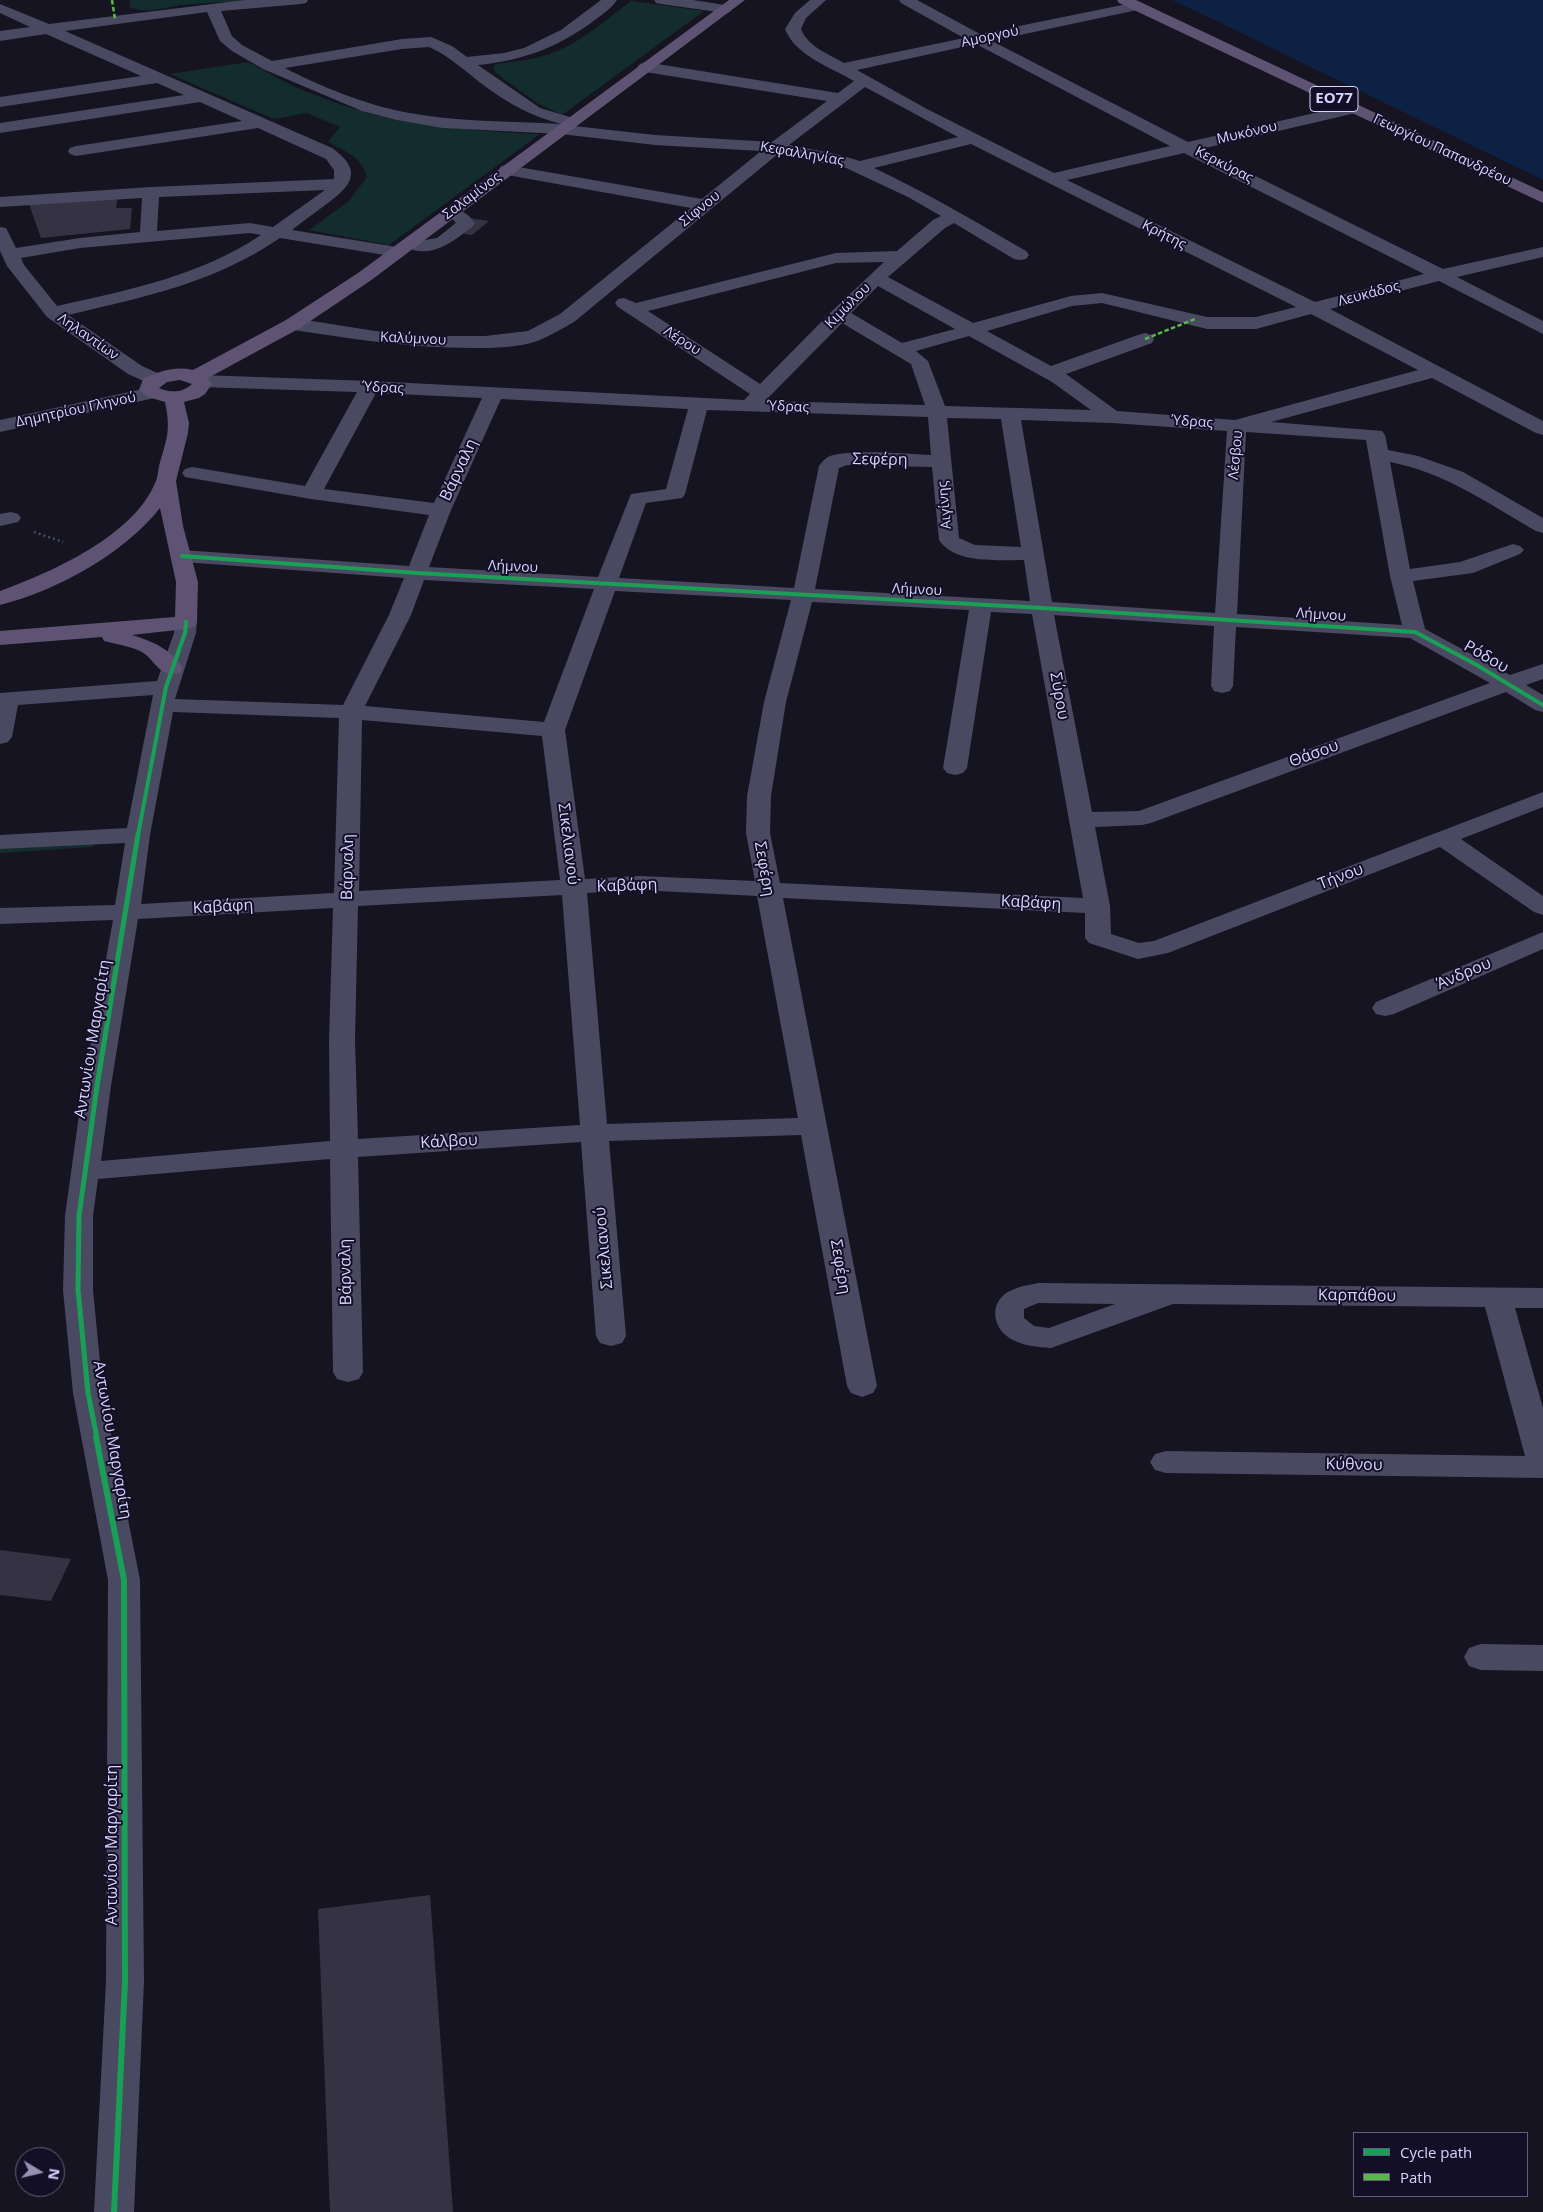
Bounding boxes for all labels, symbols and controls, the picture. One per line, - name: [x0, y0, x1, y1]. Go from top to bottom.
- street label: Αμοργού: [960, 23, 1020, 51]
- road number: ΕΟ77: [1310, 86, 1358, 112]
- street label: Γεωργίου Παπανδρέου: [1370, 111, 1514, 189]
- street label: Μυκόνου: [1215, 118, 1279, 148]
- street label: Κεφαλληνίας: [759, 138, 845, 170]
- street label: Κερκύρας: [1192, 143, 1256, 187]
- street label: Σαλαμίνος: [440, 169, 504, 223]
- street label: Σίφνου: [676, 188, 724, 230]
- street label: Κρήτης: [1139, 217, 1189, 253]
- street label: Λευκάδος: [1336, 278, 1402, 310]
- street label: Κιμώλου: [822, 280, 874, 332]
- street label: Ληλαντίων: [54, 310, 122, 364]
- street label: Λέρου: [660, 323, 704, 359]
- street label: Καλύμνου: [379, 329, 447, 349]
- street label: Ύδρας: [362, 379, 404, 397]
- street label: Δημητρίου Γληνού: [14, 389, 138, 431]
- street label: Ύδρας: [767, 398, 809, 416]
- street label: Ύδρας: [1170, 412, 1214, 432]
- street label: Λέσβου: [1225, 430, 1247, 480]
- street label: Βάρναλη: [436, 436, 482, 504]
- street label: Σεφέρη: [852, 450, 908, 470]
- street label: Αιγίνης: [935, 480, 955, 530]
- street label: Λήμνου: [487, 557, 539, 577]
- street label: Λήμνου: [891, 580, 943, 600]
- street label: Λήμνου: [1295, 605, 1347, 625]
- street label: Ρόδου: [1460, 637, 1512, 677]
- street label: Σύρου: [1045, 671, 1073, 721]
- street label: Θάσου: [1287, 736, 1341, 772]
- street label: Σικελιανού: [553, 802, 583, 886]
- street label: Βάρναλη: [338, 834, 358, 900]
- street label: Σεφέρη: [750, 840, 778, 898]
- street label: Τήνου: [1316, 860, 1366, 894]
- street label: Καβάφη: [596, 875, 658, 897]
- street label: Καβάφη: [1000, 892, 1062, 914]
- street label: Καβάφη: [192, 896, 254, 918]
- street label: Άνδρου: [1434, 954, 1494, 994]
- street label: Αντωνίου Μαργαρίτη: [71, 958, 115, 1120]
- street label: Κάλβου: [420, 1131, 478, 1153]
- street label: Σικελιανού: [591, 1206, 617, 1290]
- street label: Σεφέρη: [826, 1238, 854, 1296]
- street label: Βάρναλη: [336, 1239, 356, 1305]
- street label: Καρπάθου: [1318, 1286, 1396, 1306]
- street label: Αντωνίου Μαργαρίτη: [89, 1359, 135, 1521]
- street label: Κύθνου: [1325, 1455, 1383, 1475]
- street label: Αντωνίου Μαργαρίτη: [102, 1765, 122, 1925]
- legend: [1353, 2132, 1528, 2197]
- text: Cycle path: [1400, 2142, 1472, 2162]
- north arrow: [15, 2147, 65, 2197]
- text: N: [44, 2167, 65, 2181]
- text: Path: [1400, 2167, 1432, 2187]

